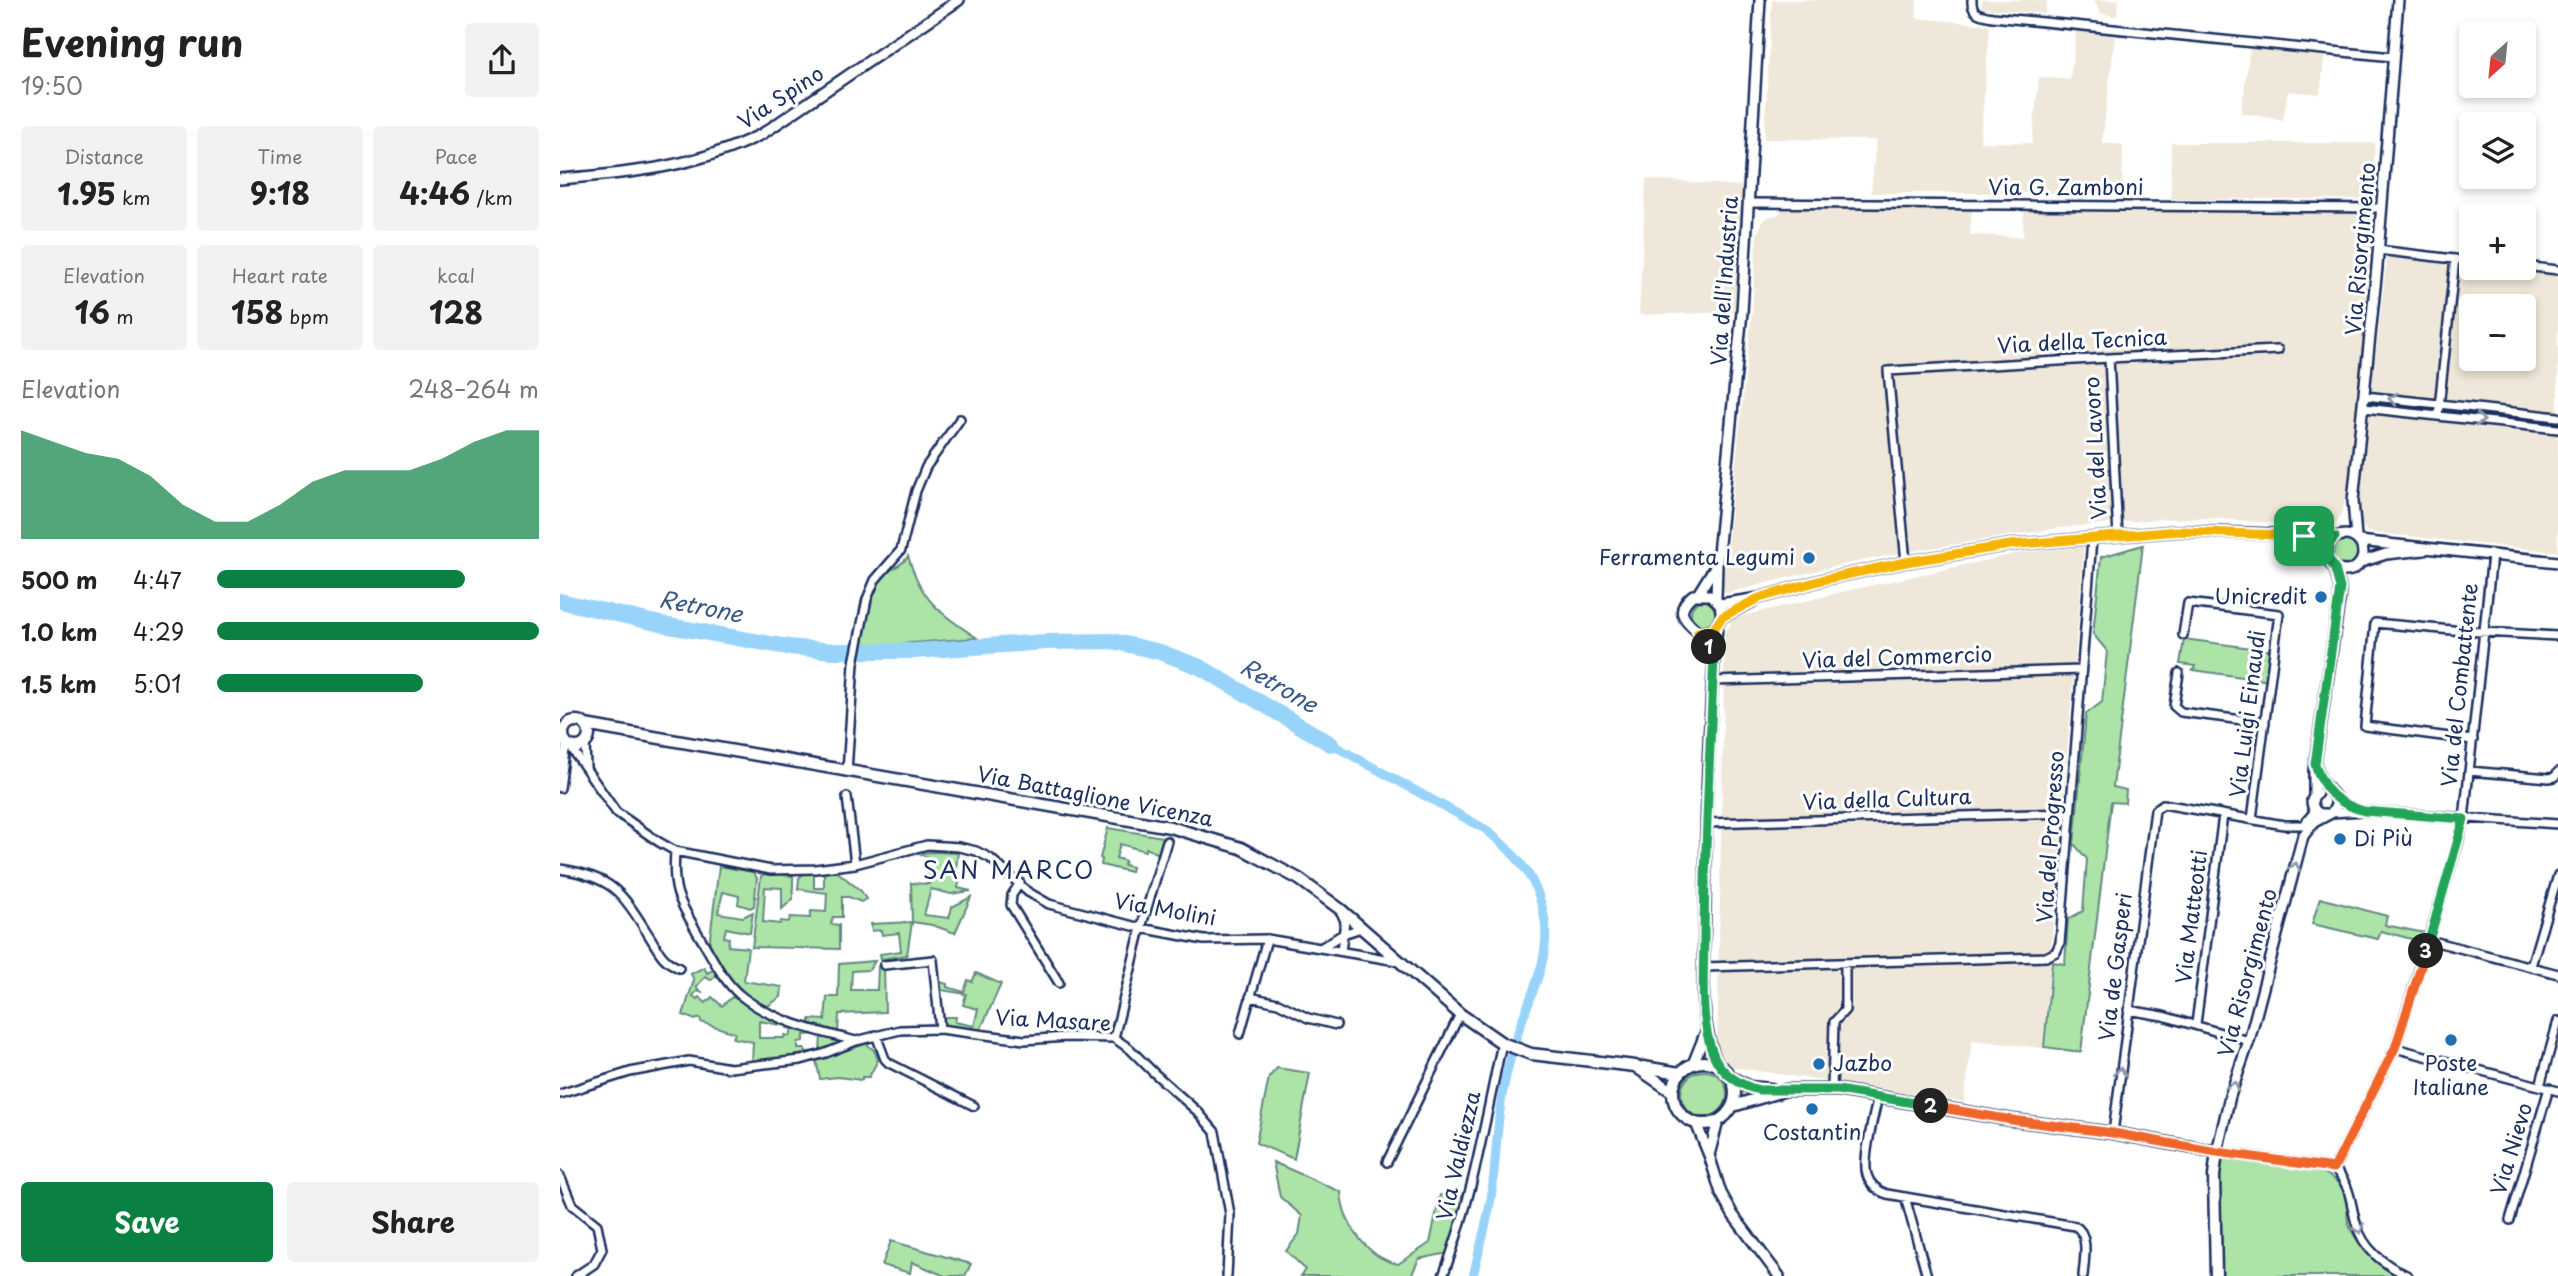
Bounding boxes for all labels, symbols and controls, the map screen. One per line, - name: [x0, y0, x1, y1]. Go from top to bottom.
- text: Evening run: [21, 13, 243, 70]
- north arrow: [2459, 21, 2536, 98]
- map controls: [2459, 21, 2536, 371]
- button: share: [465, 23, 539, 97]
- street label: Via Spino: [731, 57, 829, 136]
- text: 19:50: [21, 68, 83, 103]
- button: layers: [2459, 112, 2536, 189]
- text: Distance: [64, 142, 144, 170]
- text: Time: [258, 142, 302, 170]
- text: Pace: [435, 142, 477, 170]
- street label: Via Risorgimento: [2336, 161, 2383, 337]
- text: 1.95: [57, 170, 116, 215]
- text: 9:18: [250, 170, 310, 215]
- text: 4:46: [399, 170, 470, 215]
- street label: Via G. Zamboni: [1988, 170, 2144, 202]
- text: km: [116, 183, 151, 211]
- text: /km: [470, 183, 513, 211]
- street label: Via dell'Industria: [1701, 194, 1745, 367]
- button: +: [2459, 203, 2536, 280]
- text: Elevation: [63, 261, 145, 289]
- text: Heart rate: [232, 261, 328, 289]
- text: kcal: [437, 261, 475, 289]
- text: 16: [75, 289, 110, 334]
- text: 158: [231, 289, 283, 334]
- text: 128: [429, 289, 483, 334]
- button: −: [2459, 294, 2536, 371]
- text: m: [110, 302, 133, 330]
- text: bpm: [283, 302, 329, 330]
- street label: Via della Tecnica: [1996, 320, 2168, 360]
- text: Elevation: [21, 371, 120, 406]
- text: 248–264 m: [408, 371, 539, 406]
- street label: Via del Lavoro: [2074, 376, 2114, 520]
- one-way arrow: [2387, 391, 2399, 406]
- one-way arrow: [2475, 413, 2486, 428]
- pin: [2274, 506, 2334, 566]
- icon: arrive: [2285, 517, 2323, 555]
- place label: Ferramenta Legumi: [1599, 540, 1795, 572]
- marker: Ferramenta Legumi: [1801, 550, 1817, 566]
- text: 500 m: [21, 562, 98, 597]
- text: 4:47: [133, 562, 182, 597]
- place label: Unicredit: [2214, 579, 2307, 611]
- water label: Retrone: [656, 580, 747, 631]
- street label: Via del Combattente: [2431, 581, 2485, 788]
- marker: Unicredit: [2313, 589, 2329, 605]
- text: 1.0 km: [21, 614, 98, 649]
- text: 4:29: [133, 614, 184, 649]
- street label: Via Luigi Einaudi: [2220, 628, 2272, 799]
- pin: 1: [1692, 630, 1726, 664]
- text: 1: [1704, 632, 1713, 660]
- street label: Via del Commercio: [1801, 637, 1993, 675]
- water label: Retrone: [1234, 648, 1326, 722]
- text: 1.5 km: [21, 666, 97, 701]
- text: 5:01: [133, 666, 181, 701]
- street label: Via del Progresso: [2027, 750, 2071, 924]
- street label: Via Battaglione Vicenza: [975, 756, 1216, 834]
- street label: Via della Cultura: [1802, 779, 1972, 817]
- place label: Di Più: [2354, 821, 2413, 853]
- marker: Di Più: [2332, 831, 2348, 847]
- street label: Via Matteotti: [2166, 848, 2214, 986]
- district label: SAN MARCO: [923, 851, 1095, 887]
- one-way arrow: [2287, 861, 2301, 873]
- street label: Via Molini: [1112, 883, 1219, 933]
- street label: Via Risorgimento: [2208, 885, 2284, 1060]
- street label: Via de Gasperi: [2089, 891, 2139, 1043]
- pin: 3: [2408, 934, 2444, 968]
- text: 3: [2419, 936, 2432, 964]
- street label: Via Masare: [994, 1000, 1112, 1038]
- marker: Poste Italiane: [2443, 1032, 2459, 1048]
- place label: Jazbo: [1833, 1046, 1892, 1078]
- place label: Poste Italiane: [2413, 1046, 2489, 1102]
- marker: Jazbo: [1811, 1056, 1827, 1072]
- one-way arrow: [2113, 1066, 2128, 1078]
- one-way arrow: [2226, 1081, 2240, 1093]
- street label: Via Valdiezza: [1427, 1088, 1488, 1224]
- pin: 2: [1914, 1088, 1948, 1124]
- text: 2: [1924, 1091, 1937, 1119]
- street label: Via Nievo: [2481, 1098, 2539, 1199]
- marker: Costantin: [1804, 1101, 1820, 1117]
- place label: Costantin: [1763, 1115, 1861, 1147]
- button: Save: [21, 1182, 273, 1262]
- button: Share: [287, 1182, 539, 1262]
- one-way arrow: [2351, 1222, 2365, 1234]

